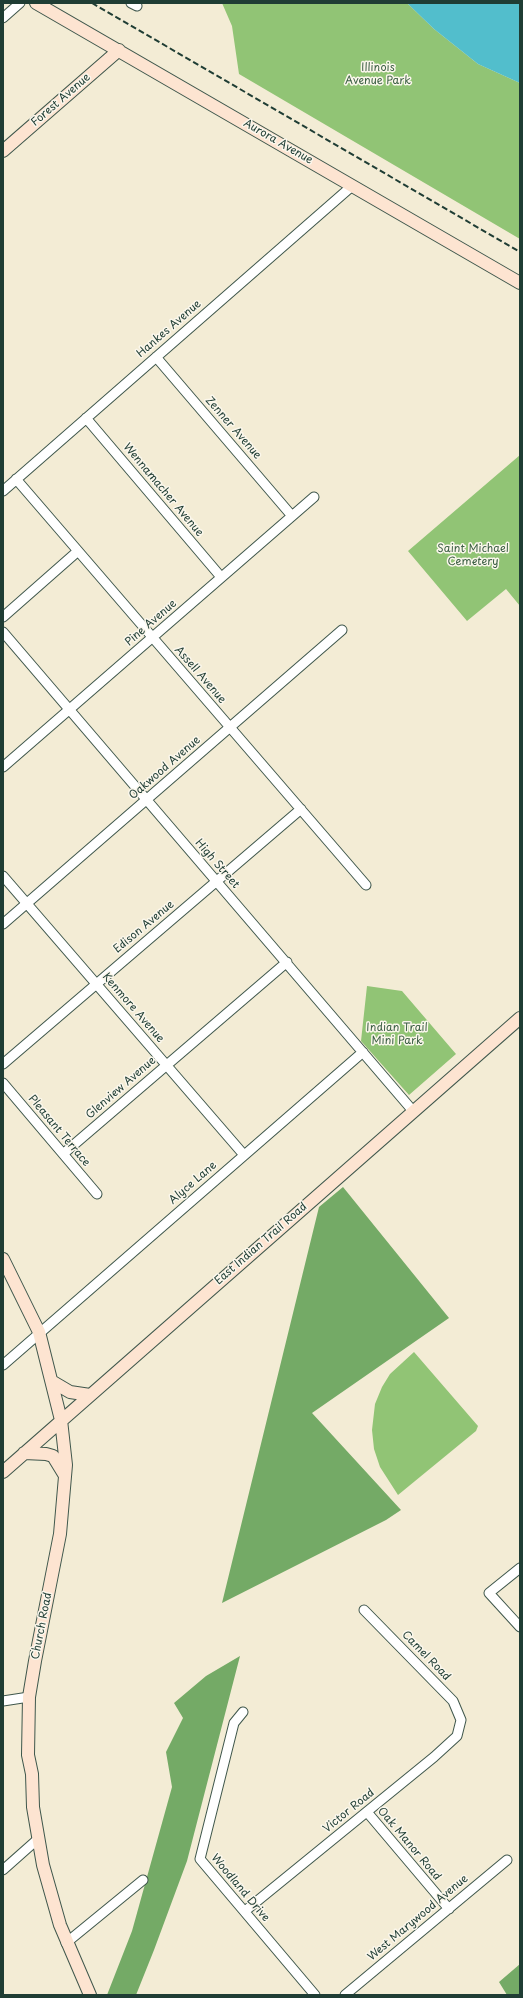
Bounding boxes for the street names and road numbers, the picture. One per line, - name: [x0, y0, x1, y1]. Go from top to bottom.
- street label: Forest Avenue: [29, 71, 93, 129]
- street label: Aurora Avenue: [241, 117, 315, 167]
- street label: Hankes Avenue: [134, 297, 204, 361]
- street label: Zenner Avenue: [202, 394, 264, 462]
- street label: Wennamacher Avenue: [120, 441, 206, 539]
- street label: Pine Avenue: [123, 597, 179, 649]
- street label: Assell Avenue: [172, 644, 228, 706]
- street label: Oakwood Avenue: [127, 734, 203, 802]
- street label: High Street: [192, 837, 242, 891]
- street label: Edison Avenue: [111, 898, 177, 956]
- street label: Kenmore Avenue: [99, 971, 167, 1045]
- street label: Glenview Avenue: [83, 1054, 159, 1122]
- street label: Pleasant Terrace: [25, 1093, 93, 1169]
- street label: Alyce Lane: [167, 1159, 219, 1207]
- street label: East Indian Trail Road: [212, 1200, 310, 1288]
- street label: Church Road: [29, 1591, 55, 1661]
- street label: Camel Road: [399, 1628, 453, 1684]
- street label: Victor Road: [321, 1786, 377, 1836]
- street label: Oak Manor Road: [375, 1805, 443, 1883]
- street label: Woodland Drive: [208, 1852, 272, 1924]
- street label: West Marywood Avenue: [365, 1872, 471, 1964]

